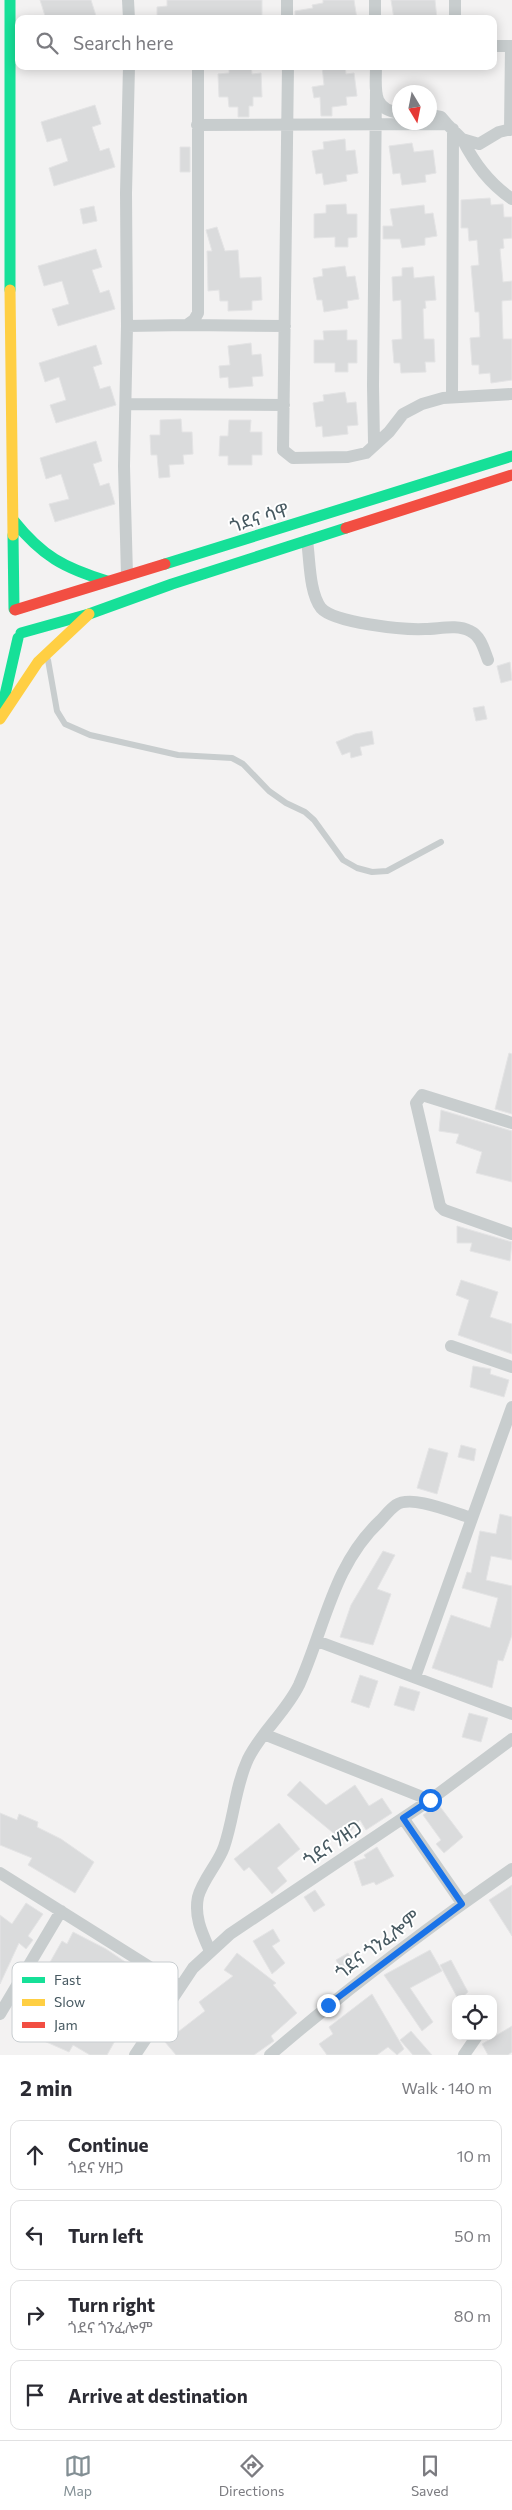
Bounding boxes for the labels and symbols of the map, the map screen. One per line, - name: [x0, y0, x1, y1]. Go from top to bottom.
- north arrow: [392, 85, 437, 130]
- street label: ጎደና ሳዋ: [227, 497, 291, 537]
- route start: [419, 1789, 442, 1812]
- street label: ጎደና ሃዘጋ: [298, 1815, 366, 1871]
- street label: ጎደና ጎንፈሎም: [330, 1904, 424, 1983]
- legend: [12, 1962, 178, 2042]
- text: Fast: [54, 1971, 81, 1988]
- text: Slow: [54, 1993, 85, 2010]
- route end: [317, 1994, 340, 2017]
- text: Jam: [54, 2016, 78, 2033]

